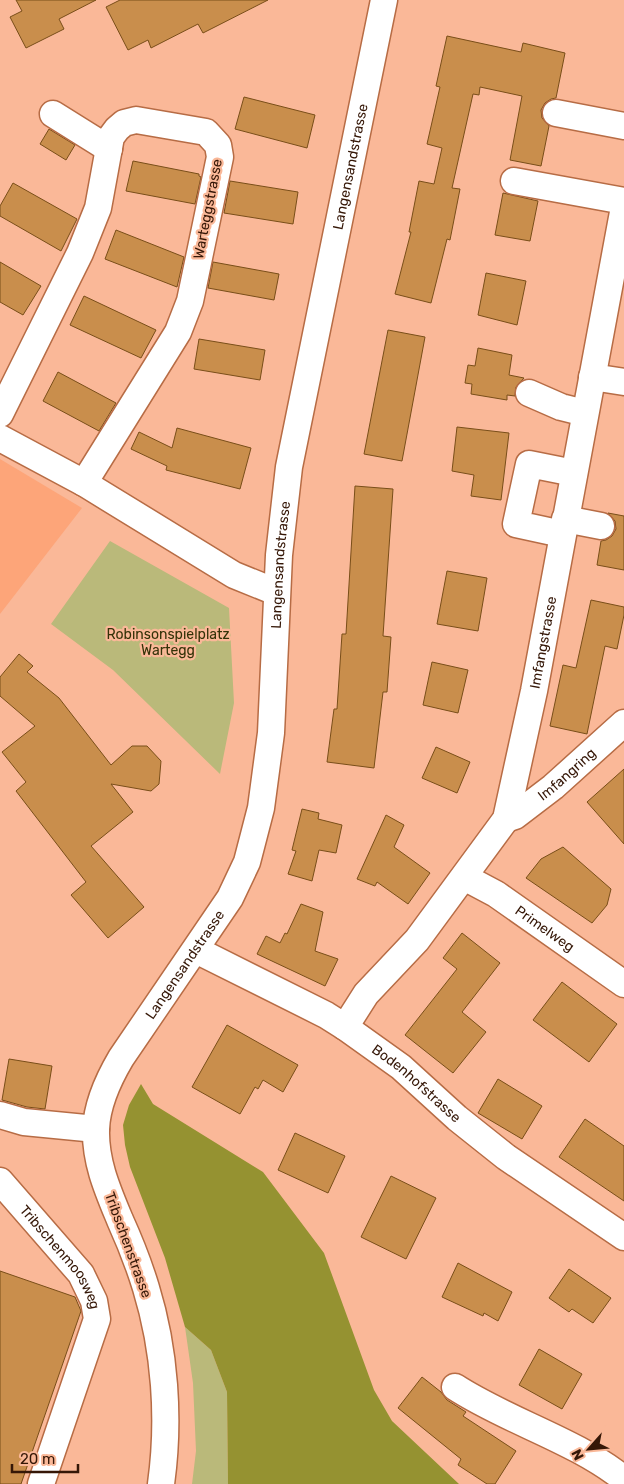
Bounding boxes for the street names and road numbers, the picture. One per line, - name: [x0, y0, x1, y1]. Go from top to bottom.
- street label: Langensandstrasse: [329, 102, 371, 231]
- street label: Warteggstrasse: [190, 157, 226, 261]
- street label: Langensandstrasse: [267, 500, 294, 629]
- street label: Imfangstrasse: [526, 595, 560, 690]
- street label: Imfangring: [534, 744, 599, 804]
- street label: Primelweg: [512, 902, 578, 955]
- street label: Langensandstrasse: [142, 907, 228, 1022]
- street label: Bodenhofstrasse: [369, 1041, 465, 1126]
- street label: Tribschenstrasse: [101, 1190, 155, 1300]
- street label: Tribschenmoosweg: [16, 1202, 104, 1310]

